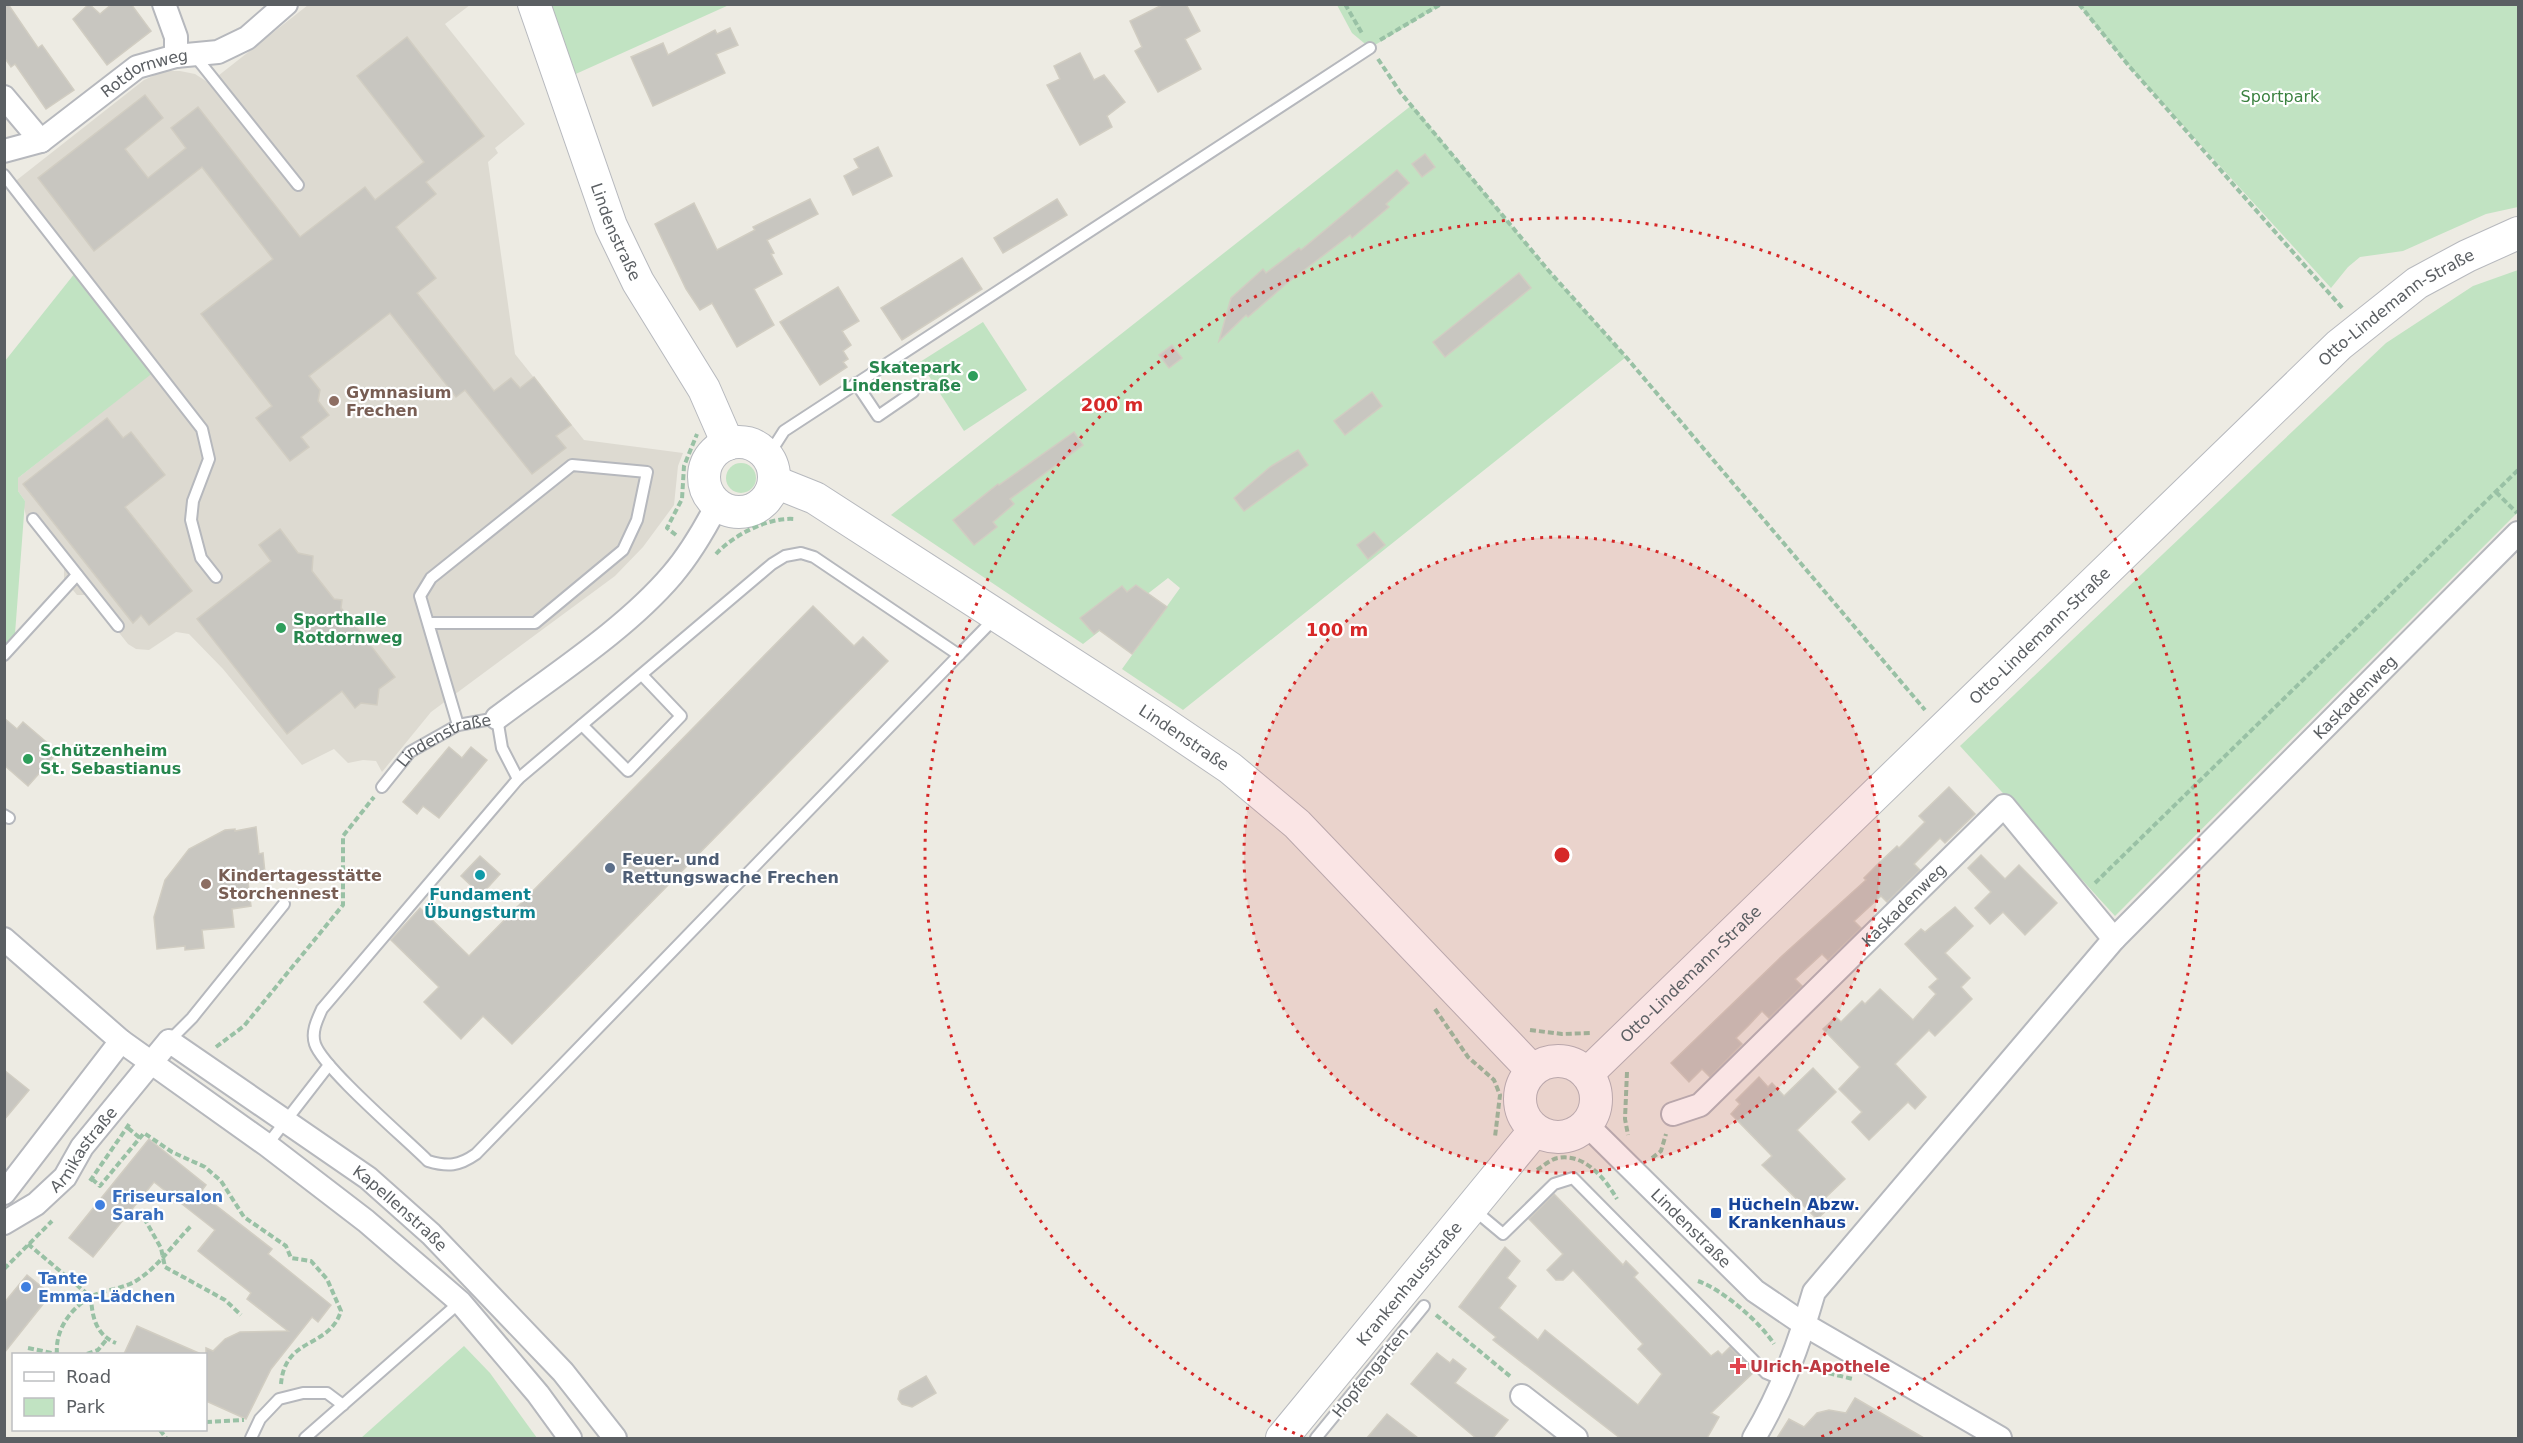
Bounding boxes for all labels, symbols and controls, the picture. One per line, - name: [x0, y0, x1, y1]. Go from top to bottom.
- street label: Rotdornweg: [97, 46, 189, 101]
- park label: Sportpark: [2241, 87, 2320, 106]
- street label: Lindenstraße: [587, 180, 645, 284]
- street label: Otto-Lindemann-Straße: [2314, 245, 2477, 370]
- place label: Skatepark Lindenstraße: [842, 358, 961, 395]
- marker: Skatepark Lindenstraße: [966, 369, 980, 383]
- place label: Gymnasium Frechen: [346, 383, 452, 420]
- marker: Gymnasium Frechen: [327, 394, 341, 408]
- text: 200 m: [1081, 394, 1143, 415]
- street label: Otto-Lindemann-Straße: [1965, 563, 2114, 708]
- place label: Sporthalle Rotdornweg: [293, 610, 403, 647]
- text: 100 m: [1306, 619, 1368, 640]
- marker: Sporthalle Rotdornweg: [274, 621, 288, 635]
- street label: Kaskadenweg: [2310, 651, 2401, 743]
- street label: Lindenstraße: [1135, 701, 1233, 775]
- street label: Lindenstraße: [393, 710, 493, 771]
- place label: Schützenheim St. Sebastianus: [40, 741, 181, 778]
- marker: Schützenheim St. Sebastianus: [21, 752, 35, 766]
- centre of rings: [1552, 845, 1572, 865]
- place label: Feuer- und Rettungswache Frechen: [622, 850, 839, 887]
- street label: Kaskadenweg: [1858, 860, 1950, 951]
- marker: Feuer- und Rettungswache Frechen: [603, 861, 617, 875]
- place label: Kindertagesstätte Storchennest: [218, 866, 382, 903]
- marker: Fundament Übungsturm: [473, 868, 487, 882]
- marker: Kindertagesstätte Storchennest: [199, 877, 213, 891]
- place label: Fundament Übungsturm: [424, 885, 536, 922]
- street label: Otto-Lindemann-Straße: [1616, 902, 1765, 1047]
- street label: Arnikastraße: [46, 1103, 121, 1196]
- street label: Kapellenstraße: [349, 1162, 451, 1255]
- street label: Lindenstraße: [1647, 1185, 1735, 1272]
- place label: Friseursalon Sarah: [112, 1187, 223, 1224]
- place label: Hücheln Abzw. Krankenhaus: [1728, 1195, 1860, 1232]
- marker: Friseursalon Sarah: [93, 1198, 107, 1212]
- marker: Hücheln Abzw. Krankenhaus: [1709, 1206, 1723, 1220]
- street label: Krankenhausstraße: [1353, 1218, 1466, 1350]
- place label: Tante Emma-Lädchen: [38, 1269, 175, 1306]
- marker: Tante Emma-Lädchen: [19, 1280, 33, 1294]
- street label: Hopfengarten: [1328, 1323, 1413, 1421]
- legend: [12, 1353, 207, 1431]
- place label: Ulrich-Apothele: [1750, 1357, 1891, 1376]
- marker: Ulrich-Apothele: [1731, 1359, 1745, 1373]
- text: Road: [66, 1366, 111, 1387]
- text: Park: [66, 1396, 105, 1417]

